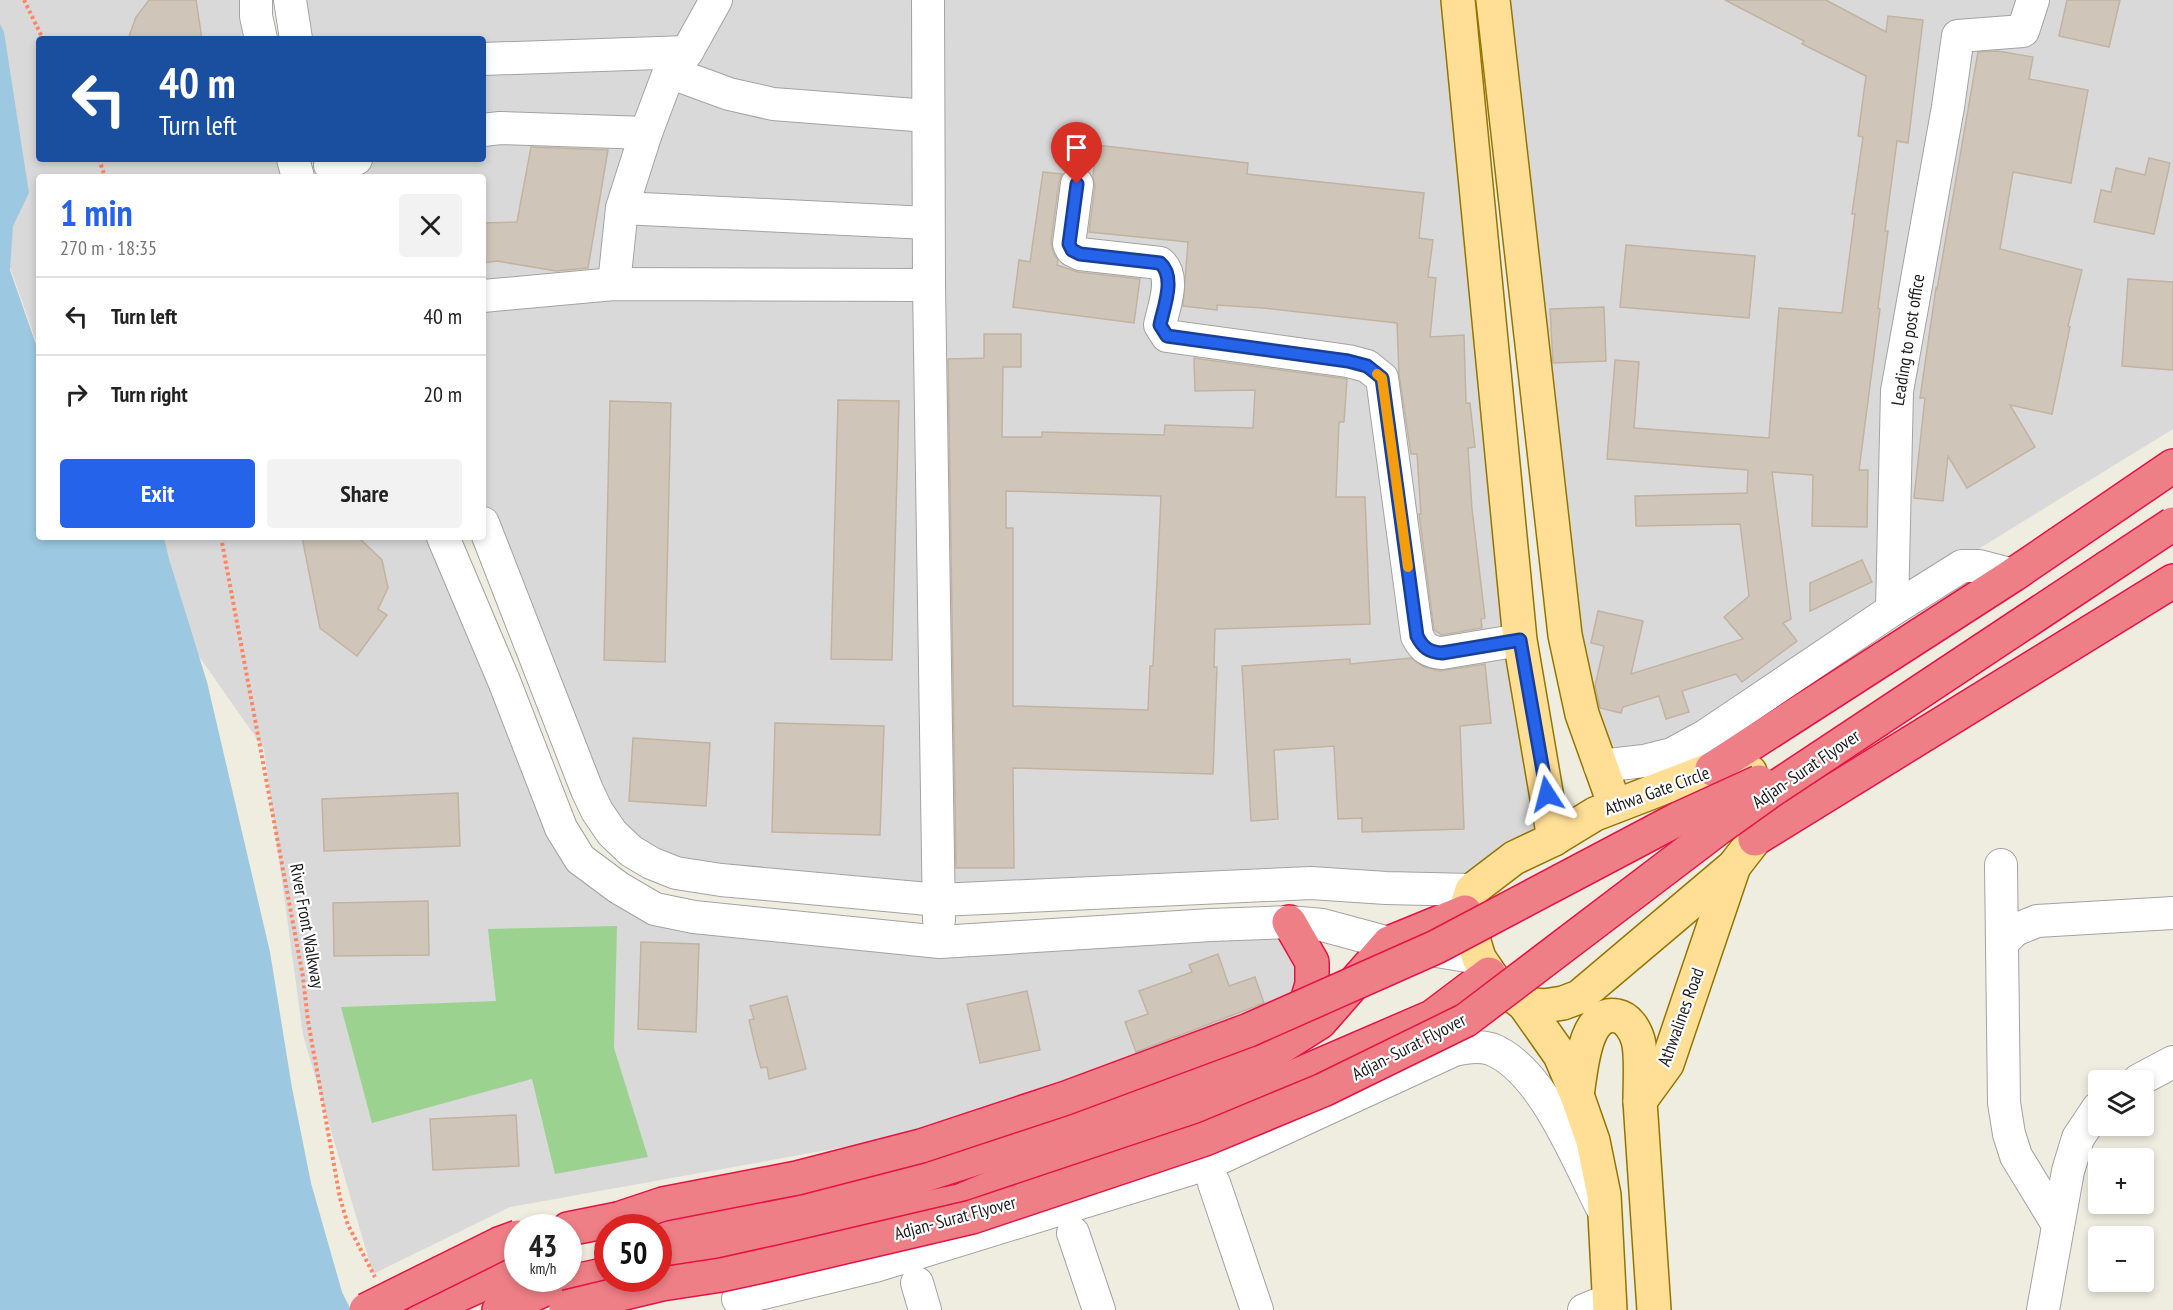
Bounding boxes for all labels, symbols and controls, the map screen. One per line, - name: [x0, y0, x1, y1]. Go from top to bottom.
- text: 40 m: [159, 55, 236, 110]
- icon: left: [60, 60, 138, 138]
- text: Turn left: [159, 108, 237, 142]
- pin: [1051, 122, 1102, 184]
- icon: arrive: [1060, 131, 1093, 164]
- text: 1 min: [60, 189, 133, 236]
- button: close: [399, 194, 462, 257]
- text: 270 m · 18:35: [60, 235, 157, 261]
- street label: Leading to post office: [1886, 272, 1929, 407]
- icon: left: [60, 300, 93, 333]
- text: Turn left: [111, 302, 177, 330]
- text: 40 m: [423, 302, 462, 330]
- icon: right: [60, 378, 93, 411]
- text: Turn right: [111, 380, 188, 408]
- text: 20 m: [423, 380, 462, 408]
- button: Exit: [60, 459, 255, 528]
- button: Share: [267, 459, 462, 528]
- street label: Adjan- Surat Flyover: [1748, 724, 1864, 813]
- street label: Athwa Gate Circle: [1601, 761, 1712, 820]
- position arrow: [1515, 762, 1579, 826]
- street label: River Front Walkway: [285, 862, 330, 991]
- street label: Athwalines Road: [1652, 965, 1709, 1069]
- street label: Adjan- Surat Flyover: [1348, 1008, 1470, 1085]
- map controls: [2088, 1070, 2154, 1292]
- button: layers: [2088, 1070, 2154, 1136]
- button: +: [2088, 1148, 2154, 1214]
- street label: Adjan- Surat Flyover: [892, 1190, 1018, 1245]
- speed limit sign: 50: [594, 1214, 672, 1292]
- text: 43: [529, 1226, 557, 1265]
- button: −: [2088, 1226, 2154, 1292]
- text: km/h: [530, 1259, 556, 1278]

